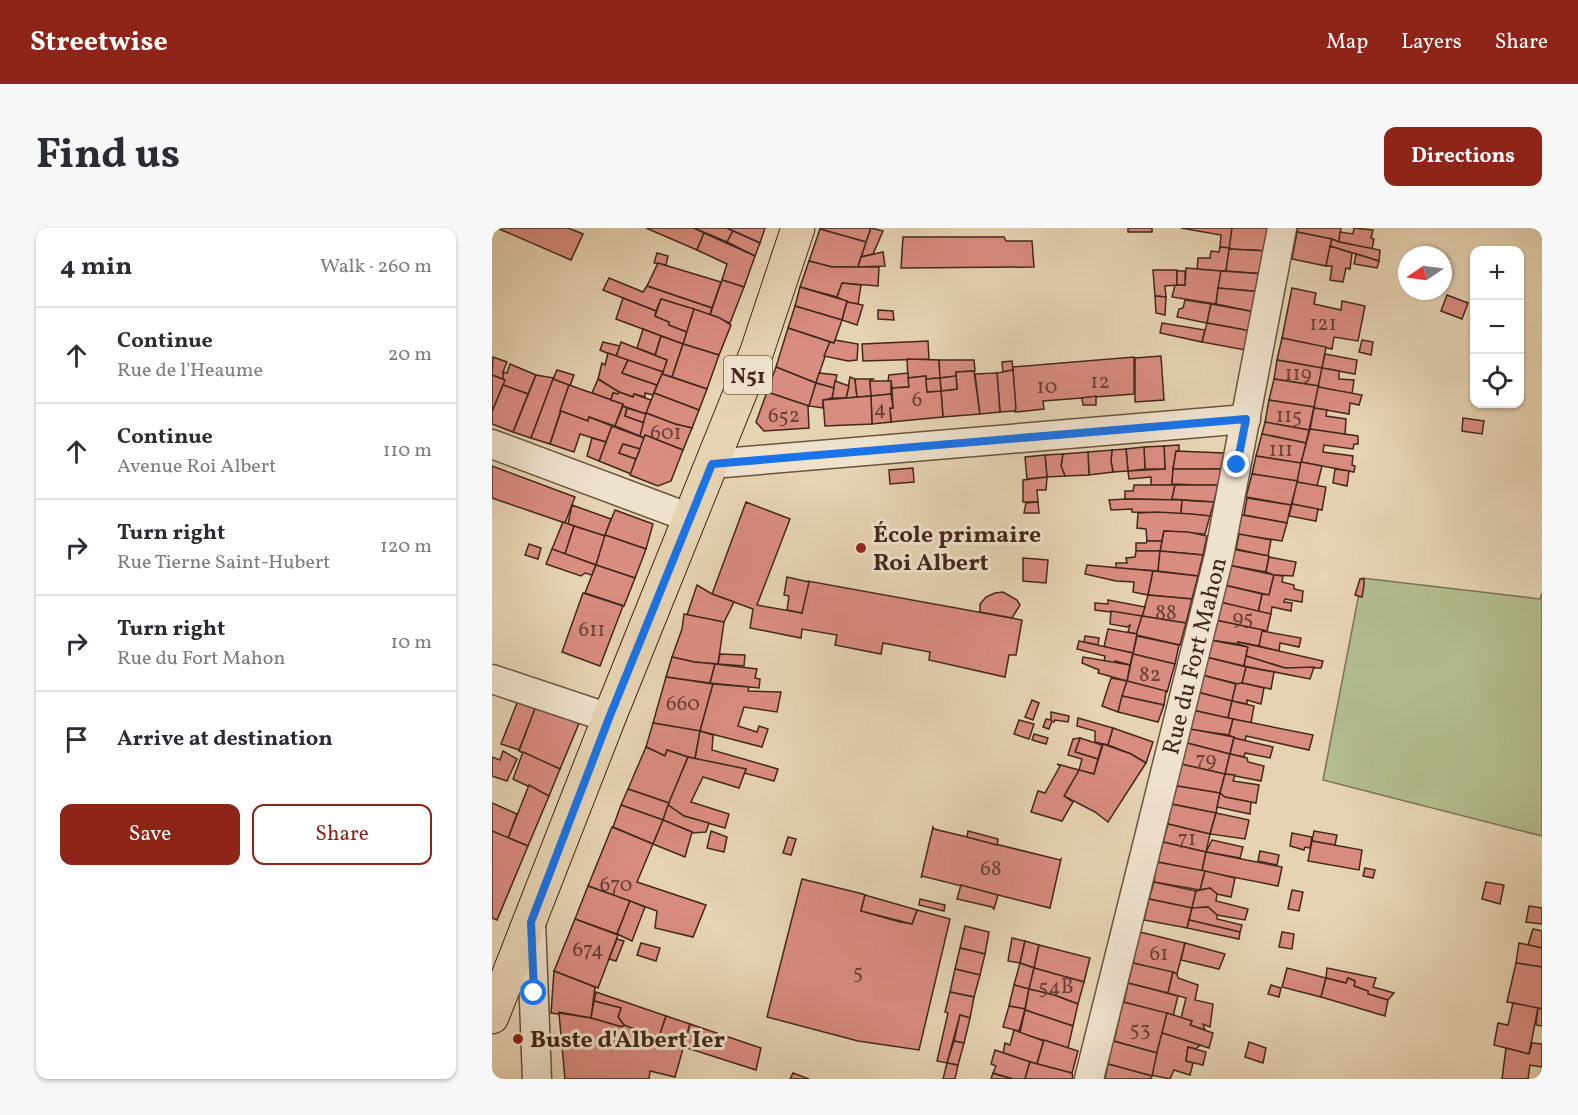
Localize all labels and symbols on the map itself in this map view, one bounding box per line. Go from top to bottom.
north arrow [1398,246,1452,300]
house number: 121 [1309,310,1337,339]
road number: N51 [724,356,772,394]
house number: 119 [1284,360,1312,389]
house number: 12 [1090,368,1110,397]
house number: 10 [1037,373,1057,402]
house number: 6 [912,386,922,415]
house number: 4 [874,395,886,424]
house number: 652 [768,402,800,431]
house number: 115 [1276,402,1302,431]
house number: 601 [650,419,682,448]
house number: 111 [1269,436,1293,465]
route end [1223,451,1249,477]
place label: École primaire Roi Albert [873,519,1041,581]
marker: École primaire Roi Albert [854,541,868,555]
street label: Rue du Fort Mahon [1155,554,1237,759]
house number: 88 [1155,599,1177,628]
house number: 95 [1233,604,1253,633]
house number: 611 [579,616,605,645]
house number: 82 [1139,661,1161,690]
house number: 660 [666,690,700,719]
house number: 79 [1196,746,1217,775]
house number: 71 [1178,825,1196,854]
house number: 68 [980,855,1002,884]
house number: 670 [600,871,632,900]
house number: 674 [572,936,604,965]
house number: 61 [1150,940,1168,969]
house number: 5 [853,958,863,987]
house number: 54B [1038,973,1074,1002]
route start [520,979,546,1005]
house number: 53 [1130,1015,1150,1044]
place label: Buste d'Albert Ier [530,1024,725,1058]
marker: Buste d'Albert Ier [511,1032,525,1046]

